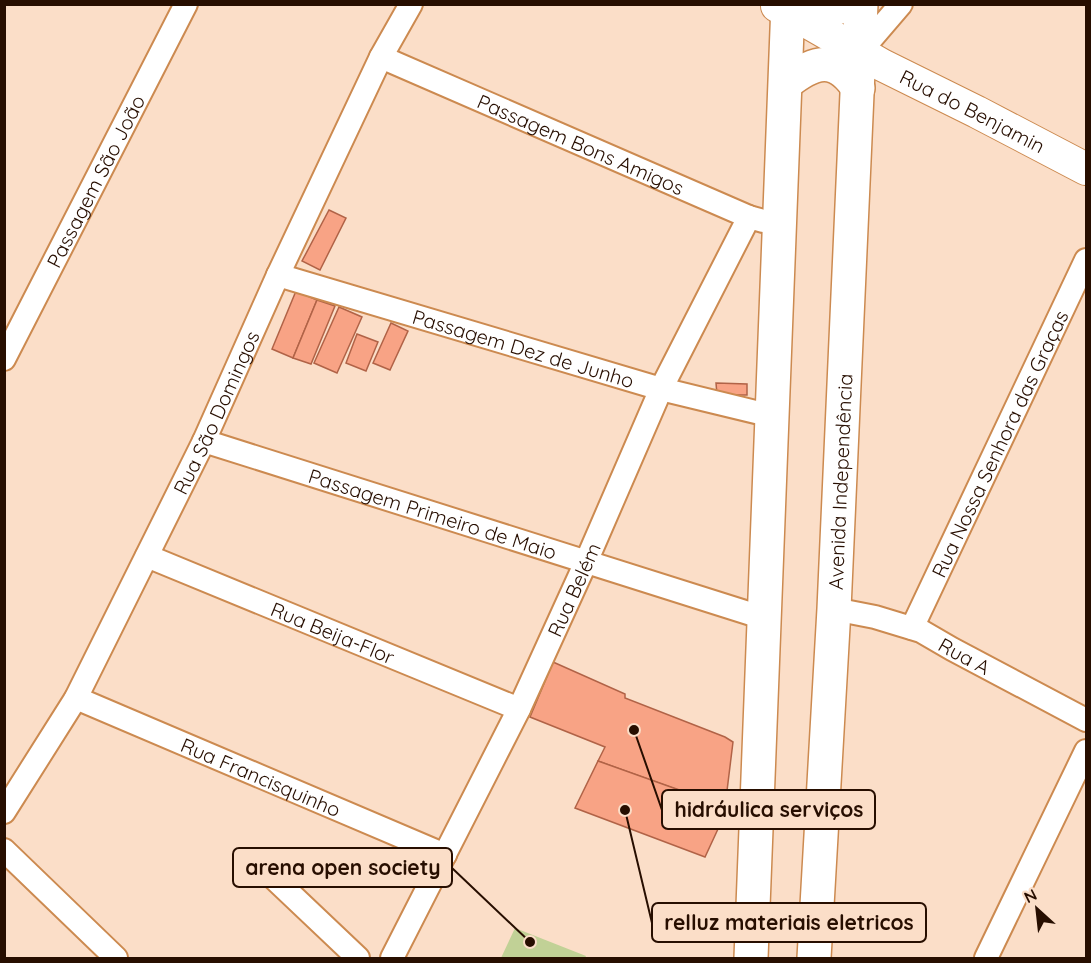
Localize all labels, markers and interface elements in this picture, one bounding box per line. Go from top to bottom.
street label: Rua do Benjamin [896,63,1049,158]
street label: Passagem Bons Amigos [474,88,688,200]
street label: Passagem São João [41,90,150,272]
street label: Passagem Dez de Junho [410,303,637,393]
street label: Rua Nossa Senhora das Graças [925,306,1073,581]
street label: Rua São Domingos [167,327,264,498]
street label: Avenida Independência [822,373,857,590]
street label: Passagem Primeiro de Maio [306,462,560,564]
street label: Rua Belém [541,539,605,640]
street label: Rua Beija-Flor [267,596,399,669]
street label: Rua A [934,632,995,680]
street label: Rua Francisquinho [177,732,345,822]
callout: hidráulica serviços [662,790,875,829]
text: hidráulica serviços [675,796,863,822]
callout: arena open society [233,848,452,887]
text: arena open society [245,854,441,880]
north arrow [1007,879,1067,939]
text: N [1020,884,1040,907]
callout: relluz materiais eletricos [652,903,926,942]
text: relluz materiais eletricos [664,909,914,935]

